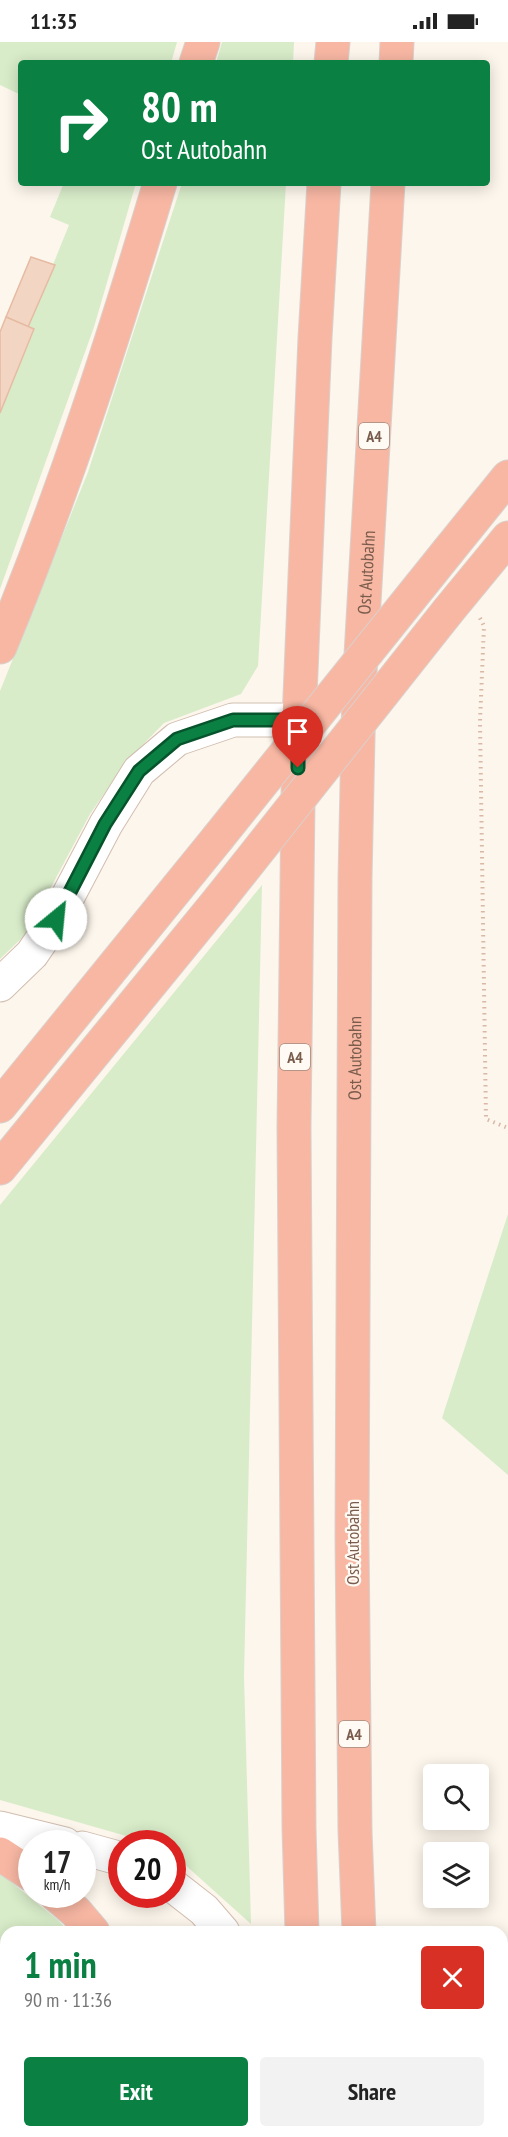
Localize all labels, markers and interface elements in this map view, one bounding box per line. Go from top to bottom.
text: 11:35 [30,7,78,35]
text: 80 m [141,79,218,134]
icon: right [42,84,120,162]
text: Ost Autobahn [141,132,267,166]
road number: A4 [359,423,389,449]
street label: Ost Autobahn [352,530,380,615]
pin [272,706,323,768]
icon: arrive [281,715,314,748]
position arrow [24,887,88,951]
street label: Ost Autobahn [342,1016,366,1100]
road number: A4 [280,1044,310,1070]
street label: Ost Autobahn [341,1501,364,1585]
road number: A4 [339,1721,369,1747]
map controls [423,1764,489,1908]
button: search [423,1764,489,1830]
speed limit sign: 20 [108,1830,186,1908]
text: 17 [43,1842,71,1881]
button: layers [423,1842,489,1908]
text: km/h [44,1875,70,1894]
text: 1 min [24,1941,97,1988]
button: close [421,1946,484,2009]
text: 90 m · 11:36 [24,1987,112,2013]
button: Exit [24,2057,248,2126]
button: Share [260,2057,484,2126]

